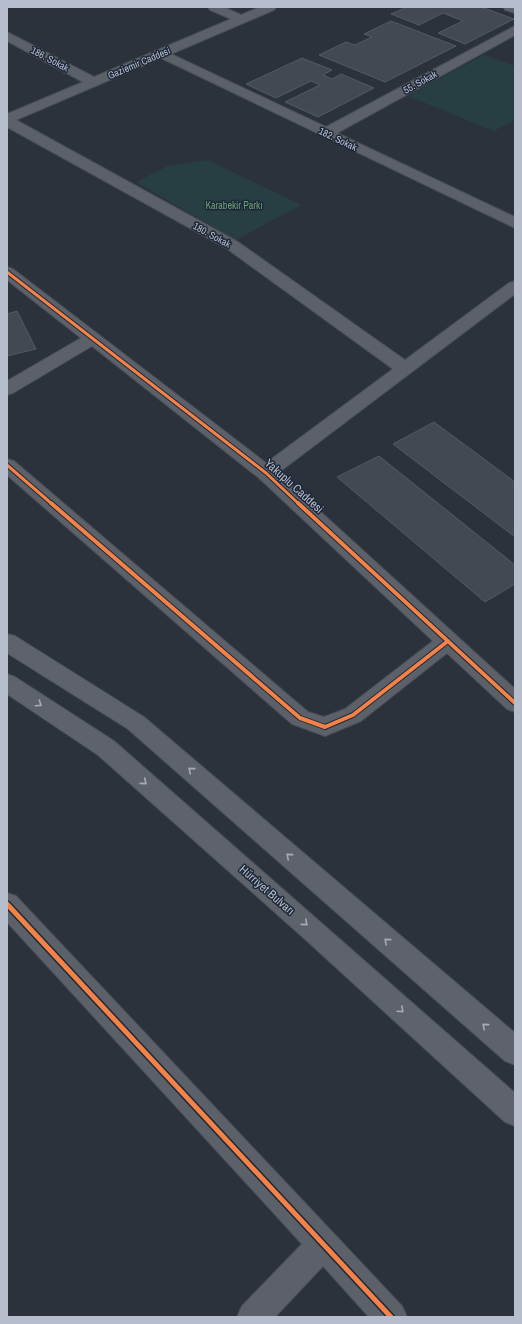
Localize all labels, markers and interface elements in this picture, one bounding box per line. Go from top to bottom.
street label: 186. Sokak [29,44,72,75]
street label: Gaziemir Caddesi [106,44,172,82]
street label: 55. Sokak [401,67,440,97]
street label: 182. Sokak [317,124,360,154]
park label: Karabekir Parkı [206,199,262,212]
street label: 180. Sokak [191,219,234,251]
street label: Yakuplu Caddesi [261,455,327,517]
one-way arrow [35,699,42,706]
one-way arrow [188,768,195,775]
one-way arrow [139,777,146,784]
one-way arrow [286,853,294,860]
street label: Hürriyet Bulvarı [236,862,298,918]
one-way arrow [300,918,307,925]
one-way arrow [384,938,392,945]
one-way arrow [396,1005,404,1012]
one-way arrow [483,1023,490,1030]

